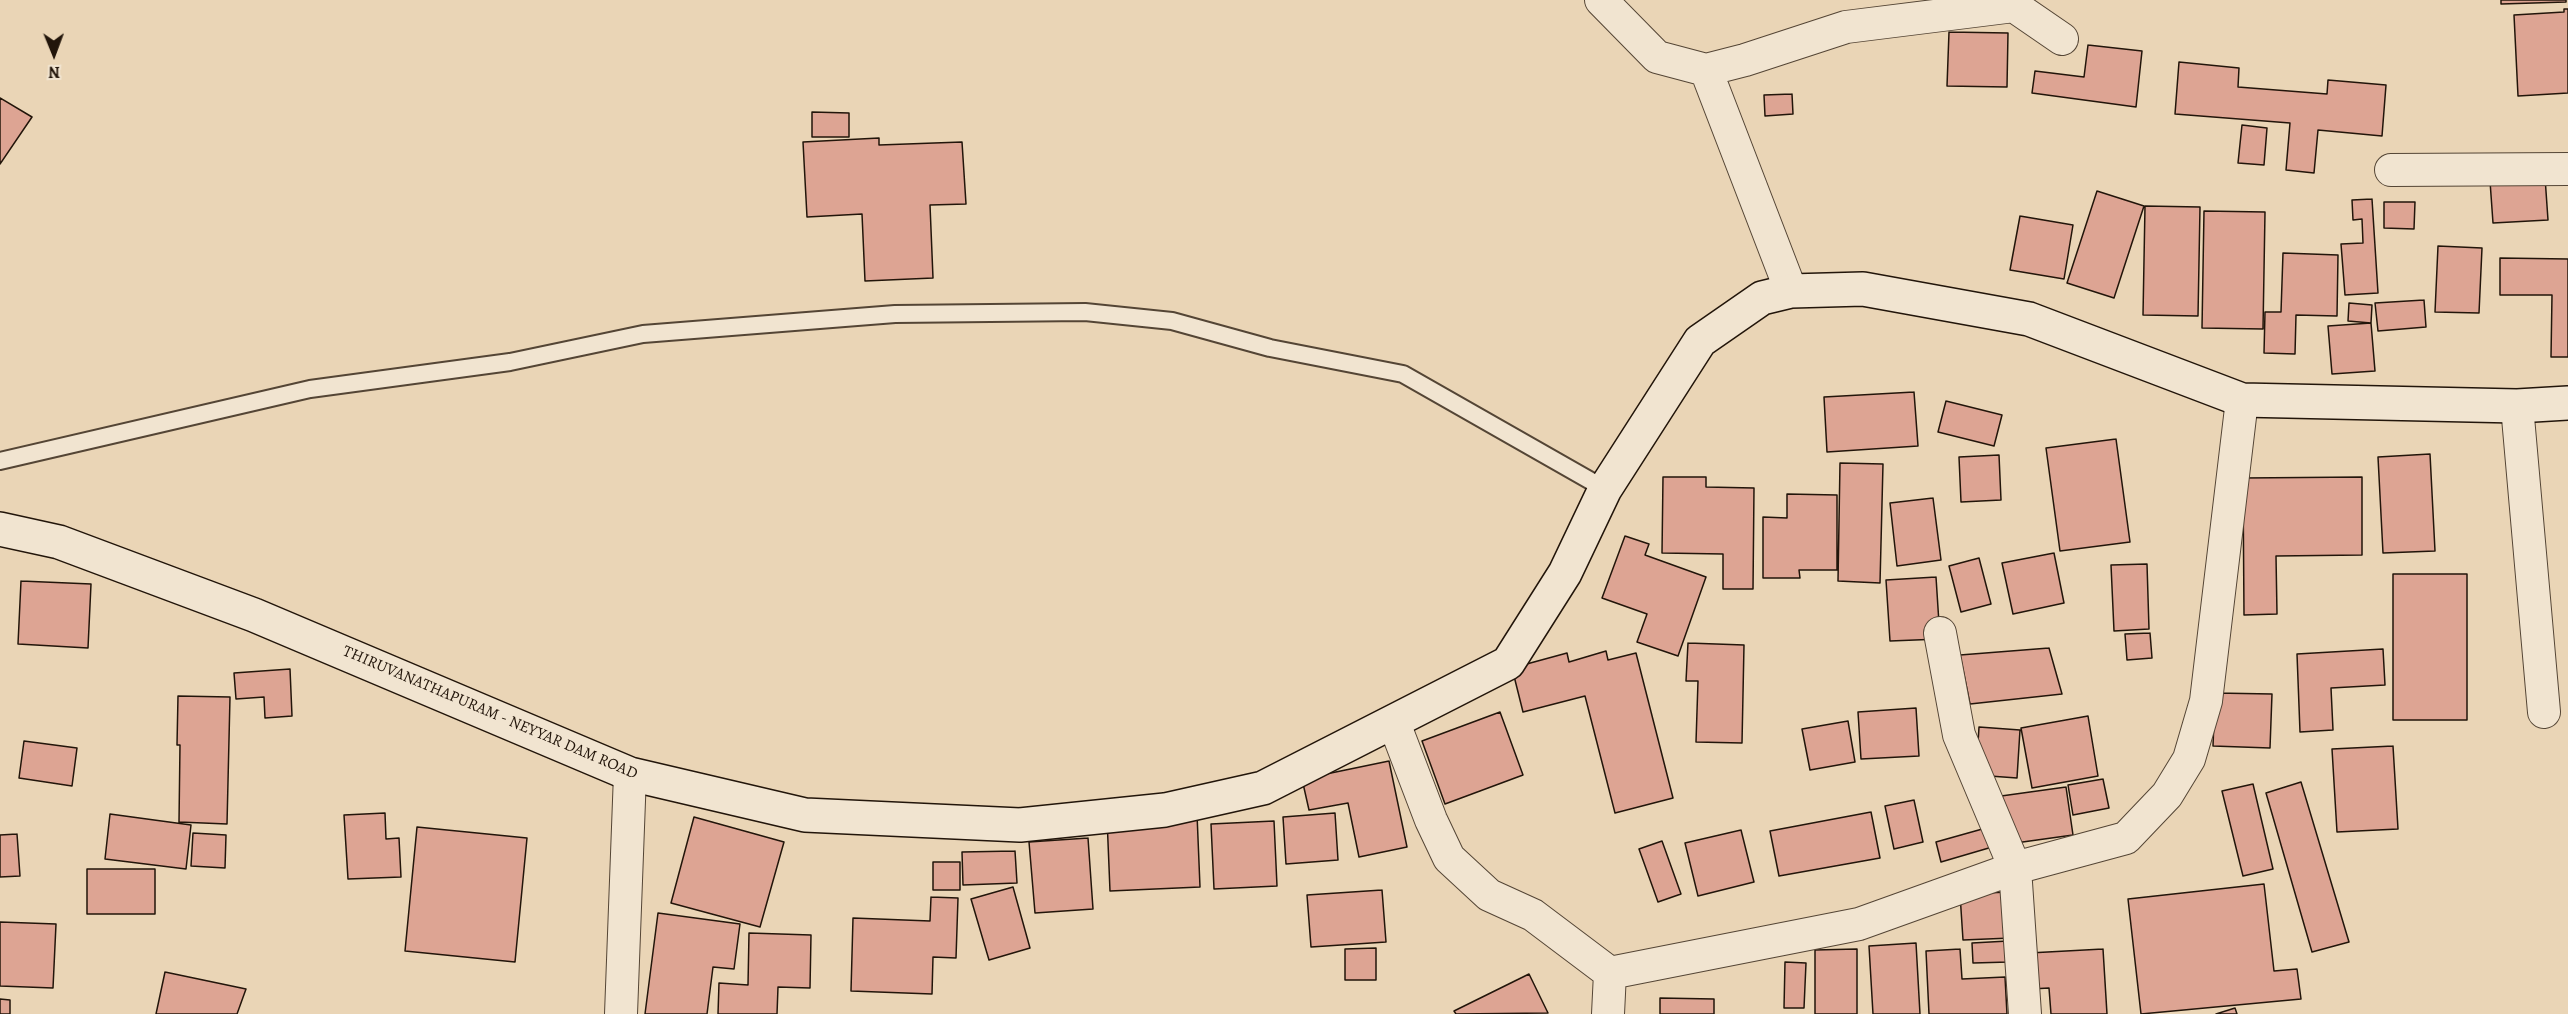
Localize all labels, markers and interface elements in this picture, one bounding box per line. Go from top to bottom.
north arrow [24,24,84,84]
text: N [48,61,60,83]
street label: THIRUVANATHAPURAM - NEYYAR DAM ROAD [340,642,640,784]

